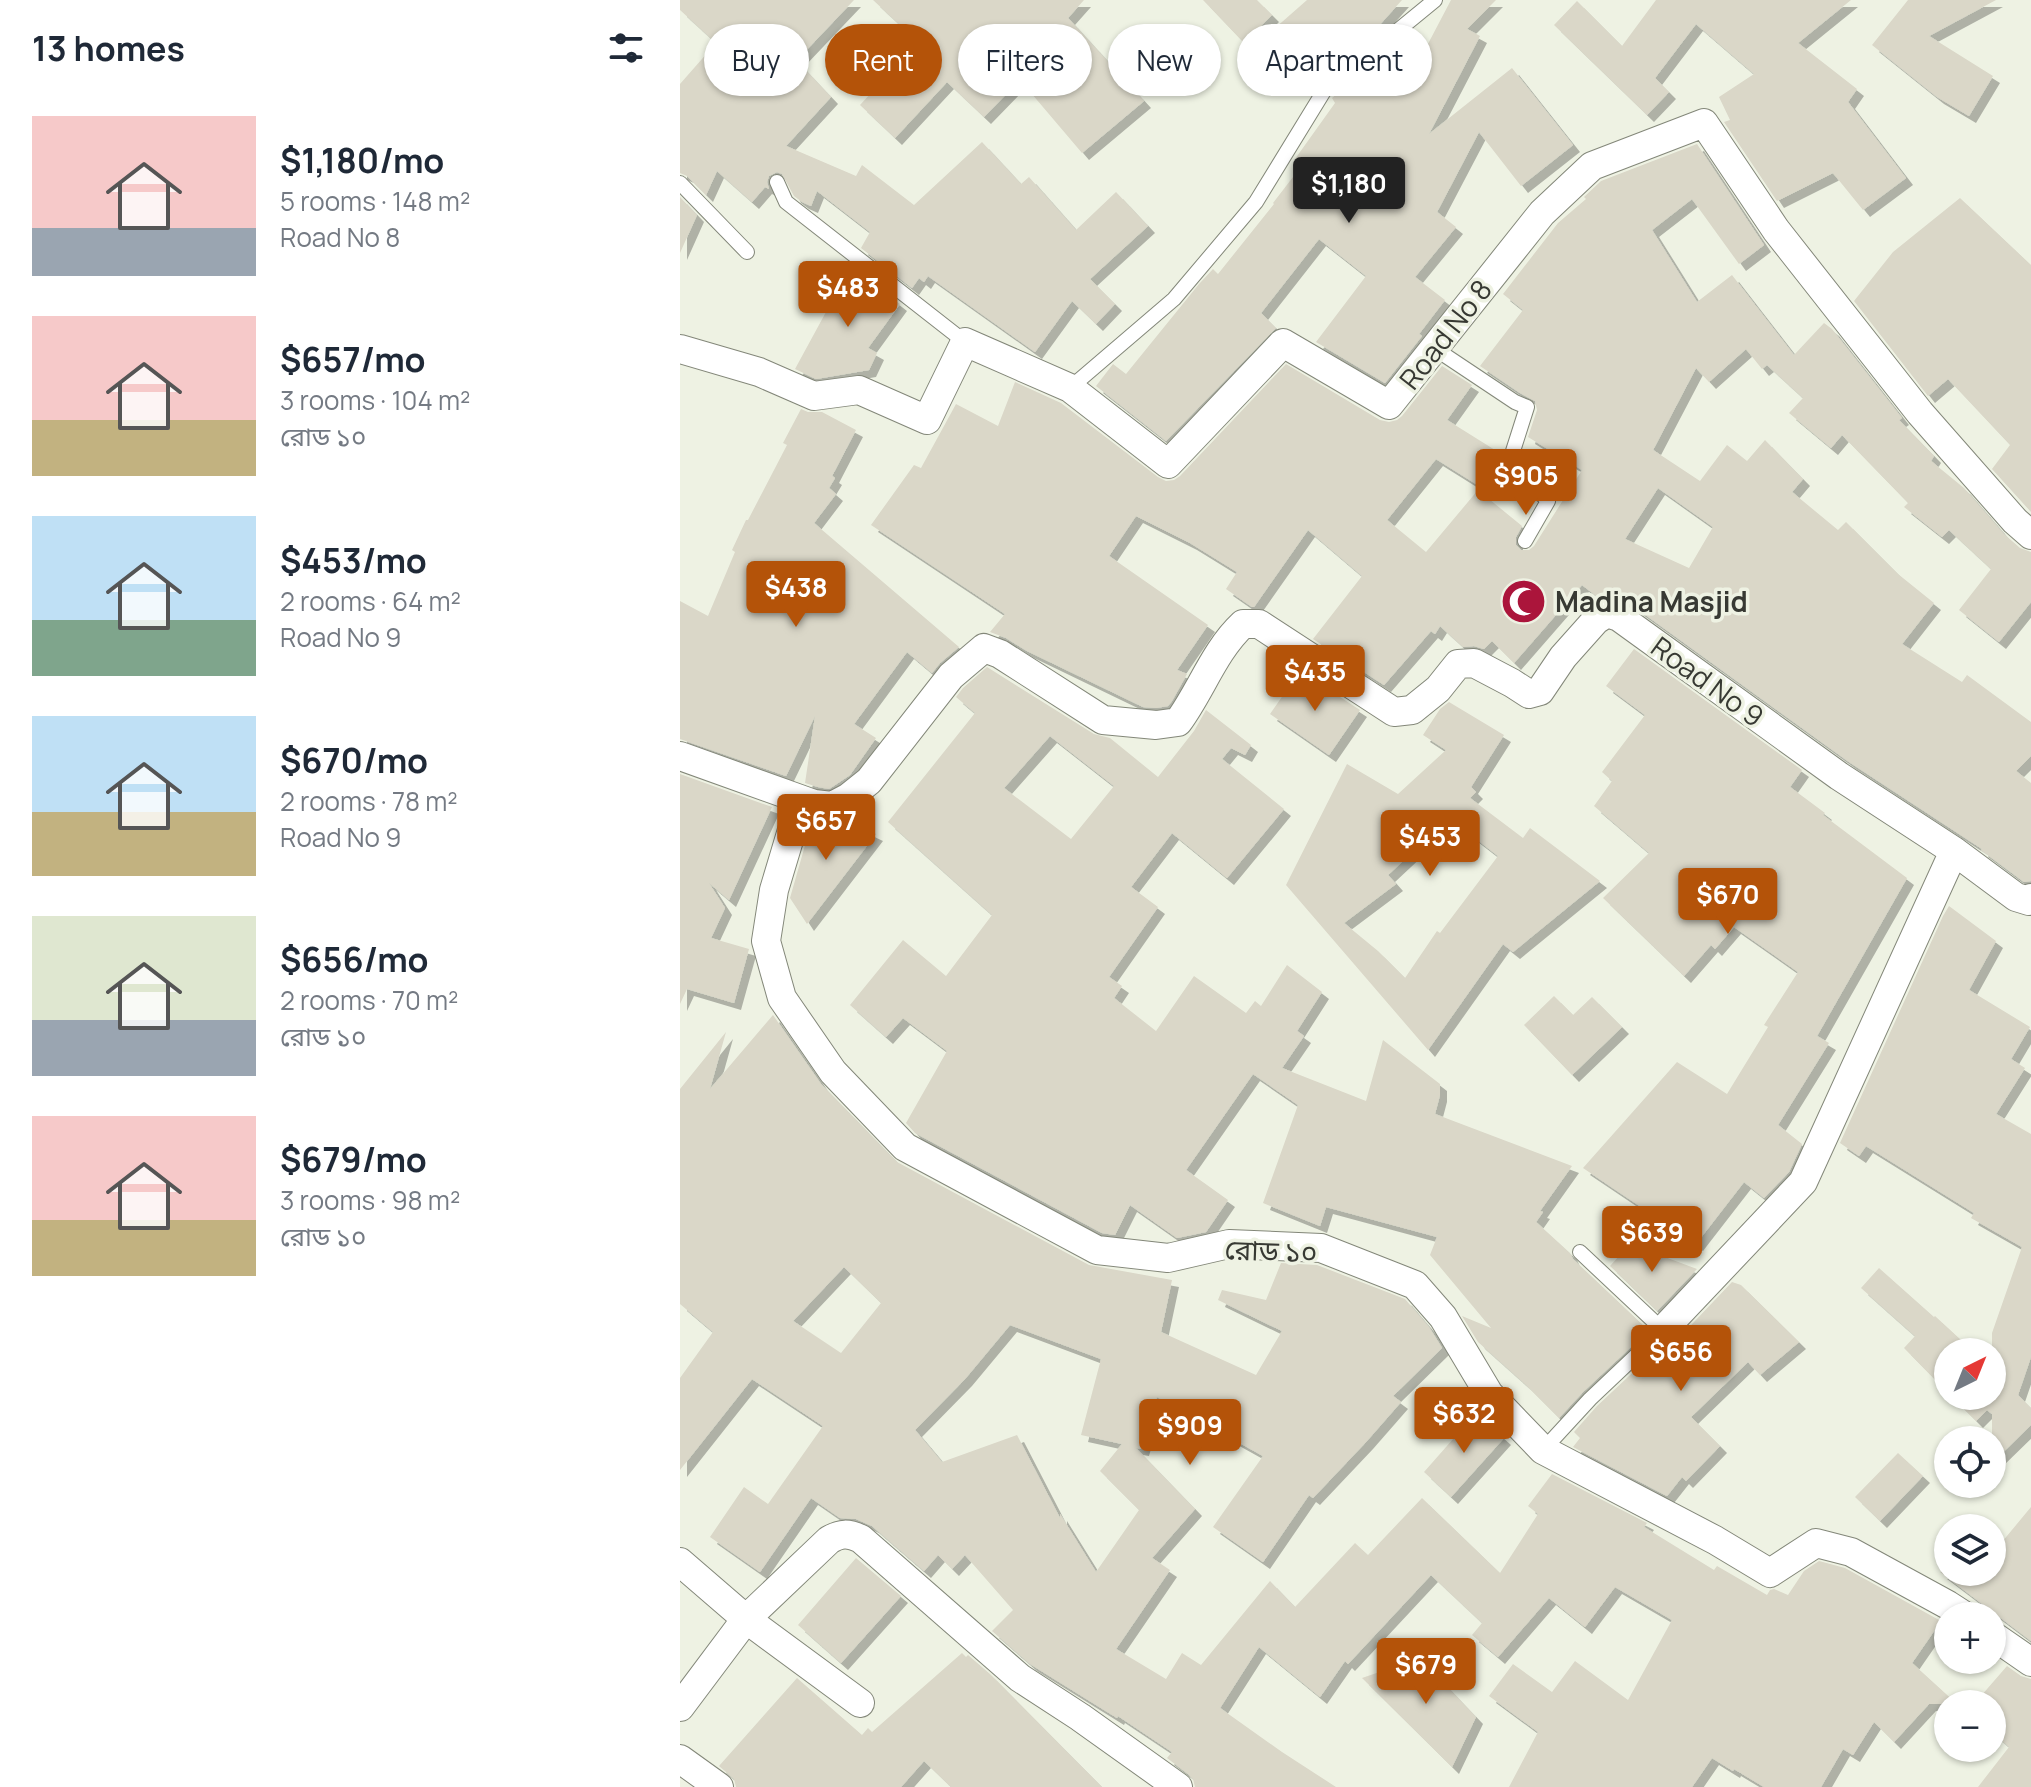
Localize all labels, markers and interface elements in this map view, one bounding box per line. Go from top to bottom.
chip: Buy [704,24,809,96]
chip: Rent [825,24,942,96]
chip: Filters [958,24,1092,96]
chip: New [1108,24,1221,96]
chip: Apartment [1237,24,1432,96]
text: 13 homes [32,25,185,71]
icon: filters [604,26,648,70]
text: $1,180/mo [280,137,444,183]
icon: home [96,148,192,244]
pin: $1,180 [1284,157,1414,225]
text: $1,180 [1311,165,1387,201]
text: 5 rooms · 148 m² [280,183,470,219]
text: Road No 8 [280,219,400,255]
pin: $483 [801,261,895,329]
text: $483 [816,269,880,305]
street label: Road No 8 [1390,271,1500,397]
text: $657/mo [280,336,426,382]
icon: home [96,348,192,444]
text: 3 rooms · 104 m² [280,382,470,418]
text: রোড ১০ [280,418,366,454]
pin: $905 [1479,449,1573,517]
text: $905 [1494,457,1558,493]
text: $453/mo [280,537,427,583]
icon: home [96,548,192,644]
pin: $438 [749,561,843,629]
text: $438 [764,569,828,605]
mosque icon: Madina Masjid [1500,577,1548,625]
place label: Madina Masjid [1555,582,1748,620]
text: 2 rooms · 64 m² [280,583,461,619]
text: Road No 9 [280,619,401,655]
street label: Road No 9 [1644,627,1772,735]
pin: $435 [1268,645,1362,713]
text: $435 [1284,653,1346,689]
text: $670/mo [280,737,428,783]
icon: home [96,748,192,844]
text: 2 rooms · 78 m² [280,783,458,819]
pin: $657 [779,794,873,862]
text: $657 [795,802,857,838]
pin: $453 [1383,810,1477,878]
text: $453 [1399,818,1461,854]
text: Road No 9 [280,819,401,855]
pin: $670 [1681,868,1775,936]
text: $670 [1696,876,1760,912]
text: $656/mo [280,936,429,982]
icon: home [96,948,192,1044]
text: 2 rooms · 70 m² [280,982,458,1018]
text: রোড ১০ [280,1018,366,1054]
text: $679/mo [280,1136,427,1182]
icon: home [96,1148,192,1244]
text: 3 rooms · 98 m² [280,1182,460,1218]
pin: $639 [1605,1206,1699,1274]
text: $639 [1620,1214,1684,1250]
text: রোড ১০ [280,1218,366,1254]
street label: রোড ১০ [1224,1229,1318,1271]
pin: $656 [1634,1325,1728,1393]
text: $656 [1649,1333,1713,1369]
north arrow [1934,1338,2006,1410]
map controls [1934,1338,2006,1762]
pin: $632 [1417,1387,1511,1455]
text: $632 [1432,1395,1496,1431]
pin: $909 [1143,1399,1237,1467]
text: $909 [1157,1407,1223,1443]
button: locate [1934,1426,2006,1498]
button: layers [1934,1514,2006,1586]
button: + [1934,1602,2006,1674]
pin: $679 [1379,1638,1473,1706]
text: $679 [1395,1646,1457,1682]
button: − [1934,1690,2006,1762]

